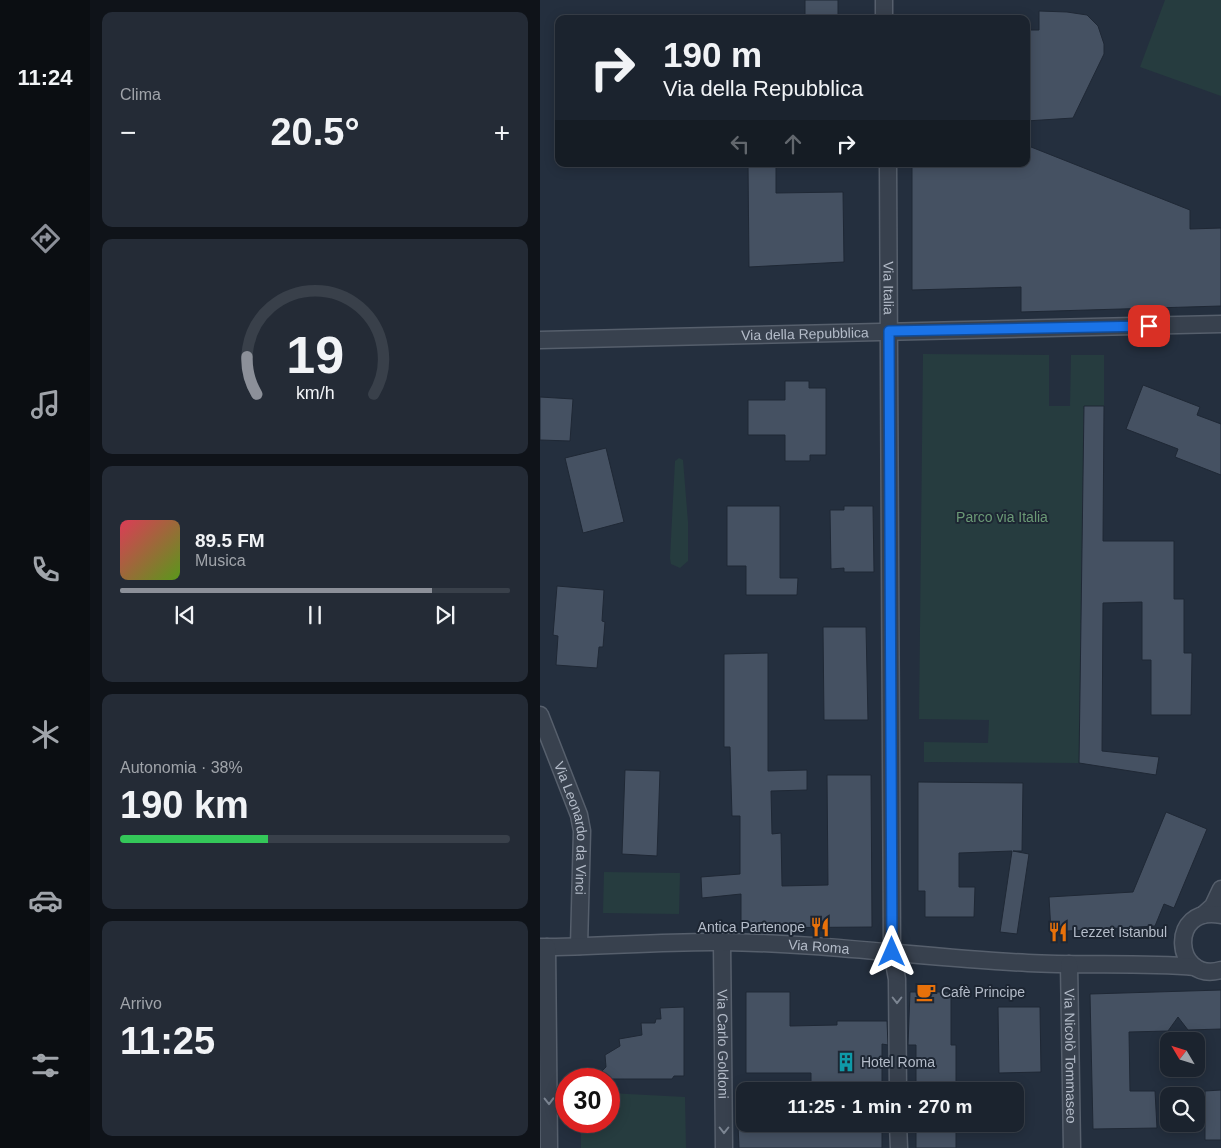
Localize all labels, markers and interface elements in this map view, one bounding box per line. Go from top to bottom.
icon: right [580,35,645,100]
text: 190 m [663,35,762,74]
text: 11:24 [17,65,73,90]
text: Via della Repubblica [663,76,863,101]
text: Clima [120,86,161,103]
text: 20.5° [270,111,360,153]
text: − [120,117,136,148]
text: + [494,117,510,148]
icon: left [726,130,754,158]
icon: ahead [779,130,807,158]
icon: right [832,130,860,158]
icon: directions [28,221,63,256]
street label: Via Italia [880,261,897,315]
pin [1128,305,1170,347]
icon: arrive [1135,312,1163,340]
street label: Via della Repubblica [741,324,869,343]
text: 19 [286,326,344,384]
text: km/h [296,383,334,403]
icon: music [28,387,63,422]
park label: Parco via Italia [956,509,1048,525]
text: 89.5 FM [195,530,265,551]
icon: phone [28,552,63,587]
text: Musica [195,552,246,569]
icon: previous [171,601,199,629]
icon: pause [301,601,329,629]
icon: next [431,601,459,629]
icon: climate [28,717,63,752]
text: Autonomia · 38% [120,759,243,776]
street label: Via Leonardo da Vinci [551,759,590,895]
text: 190 km [120,784,249,826]
icon: car [28,883,63,918]
restaurant icon: Antica Partenope [809,916,831,938]
place label: Antica Partenope [698,919,805,935]
restaurant icon: Lezzet Istanbul [1047,921,1069,943]
place label: Lezzet Istanbul [1073,924,1167,940]
position arrow [865,925,917,977]
street label: Via Roma [788,936,850,957]
cafe icon: Cafè Principe [915,981,937,1003]
place label: Cafè Principe [941,984,1025,1000]
street label: Via Nicolò Tommaseo [1061,988,1080,1124]
street label: Via Carlo Goldoni [714,989,732,1099]
text: Arrivo [120,995,162,1012]
one-way arrow [892,996,902,1004]
text: 11:25 [120,1020,215,1062]
north arrow [1160,1032,1205,1078]
map controls [1160,1032,1205,1132]
icon: filters [28,1048,63,1083]
building icon: Hotel Roma [835,1051,857,1073]
place label: Hotel Roma [861,1054,935,1070]
speed limit sign: 30 [555,1068,620,1133]
button: search [1160,1087,1205,1132]
text: 11:25 · 1 min · 270 m [788,1096,972,1117]
one-way arrow [544,1098,554,1105]
one-way arrow [719,1127,730,1135]

